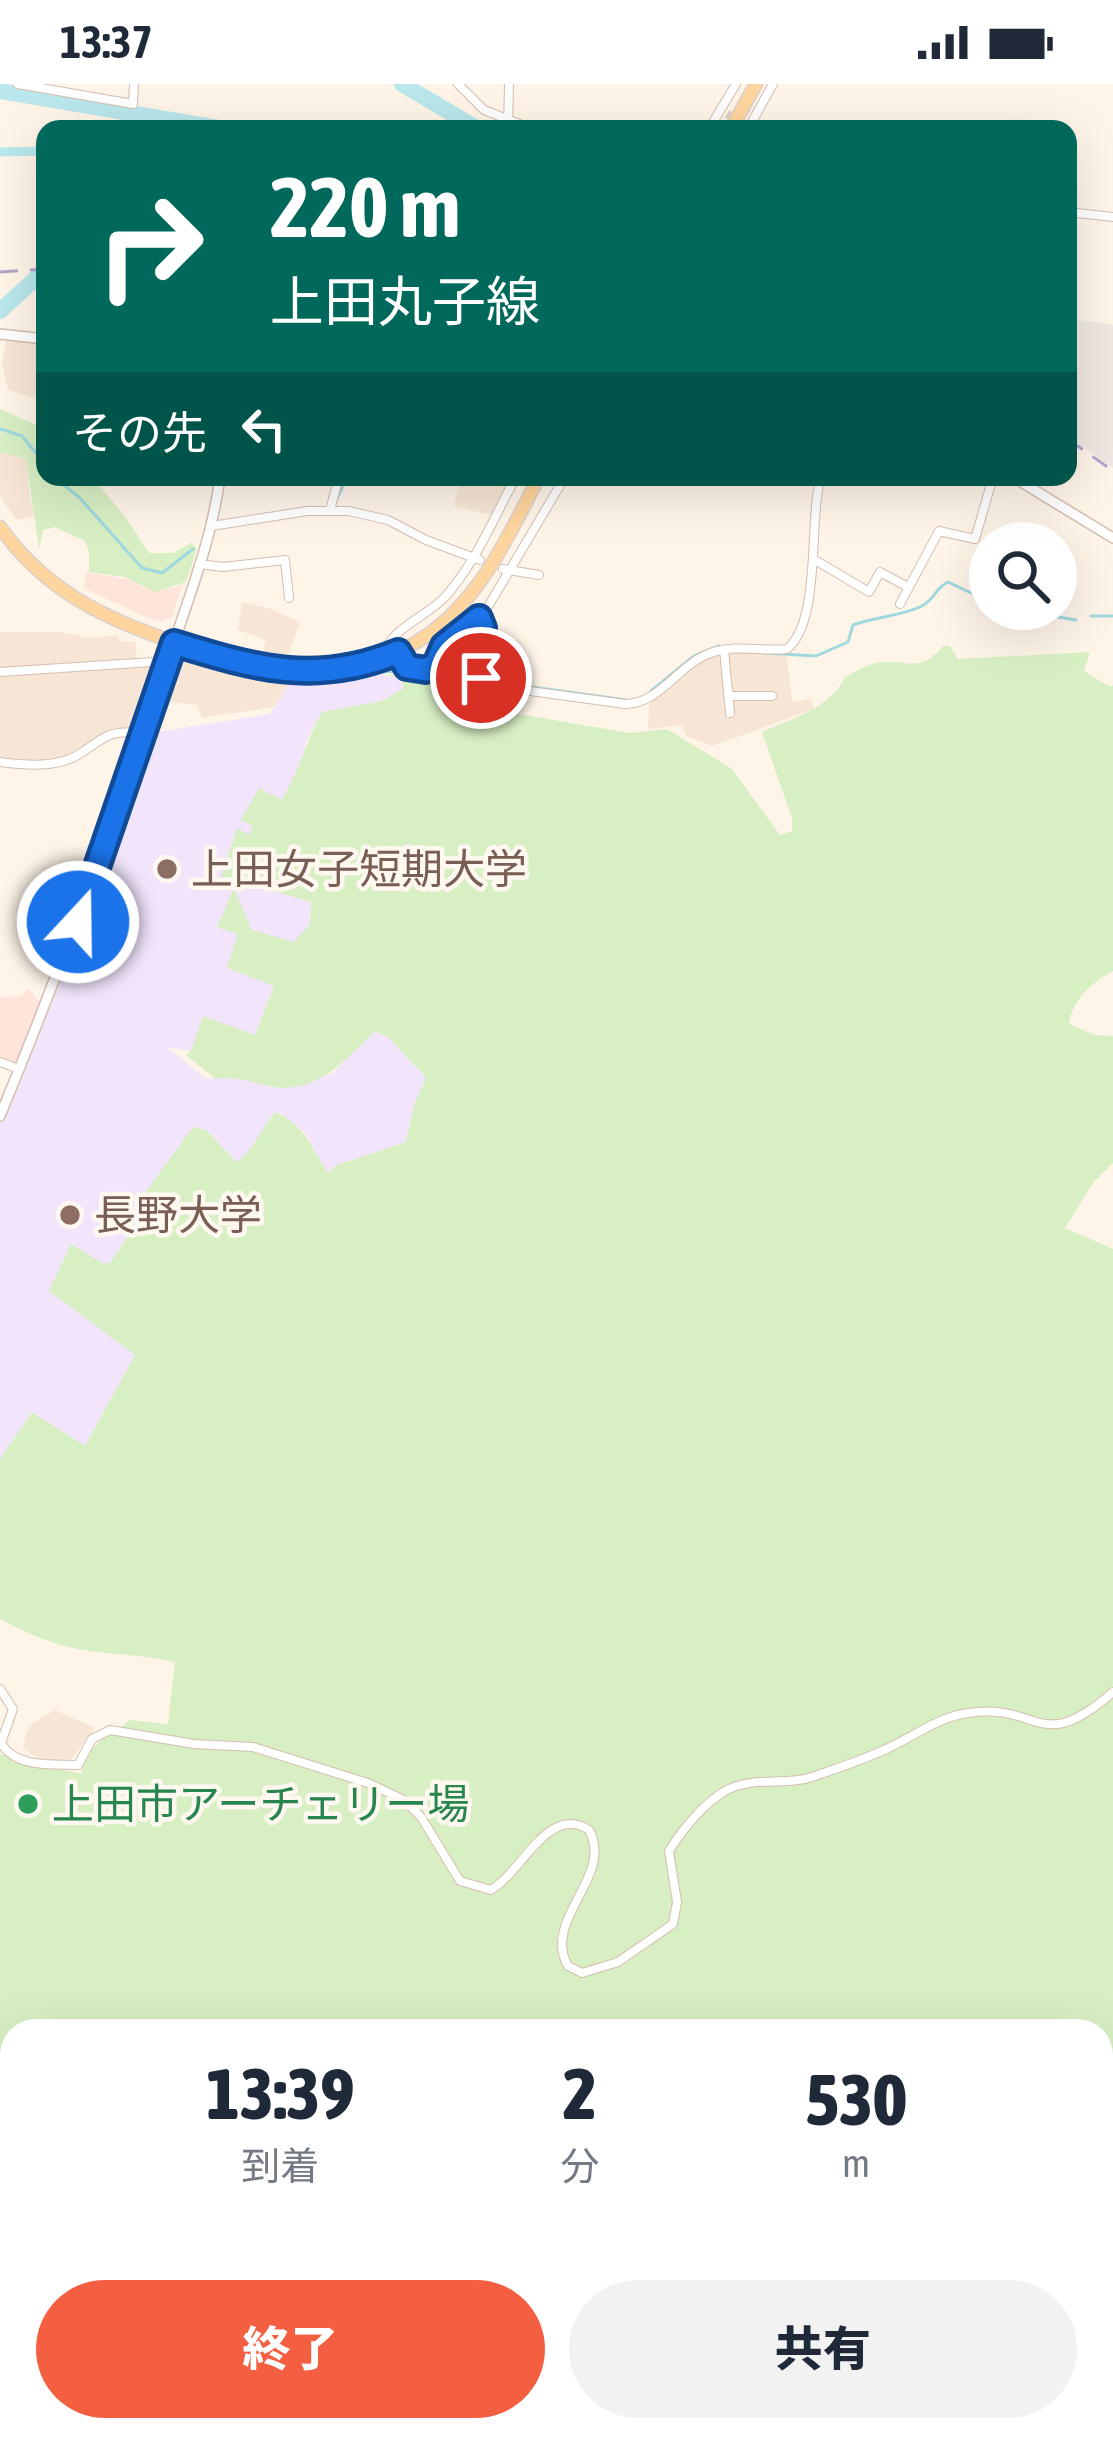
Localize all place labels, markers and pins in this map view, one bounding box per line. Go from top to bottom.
pin [430,627,532,729]
place label: 上田女子短期大学 [191,845,527,893]
marker: 上田女子短期大学 [154,856,180,882]
place label: 長野大学 [94,1191,262,1239]
marker: 長野大学 [57,1202,83,1228]
place label: 上田市アーチェリー場 [52,1780,469,1828]
marker: 上田市アーチェリー場 [15,1791,41,1817]

